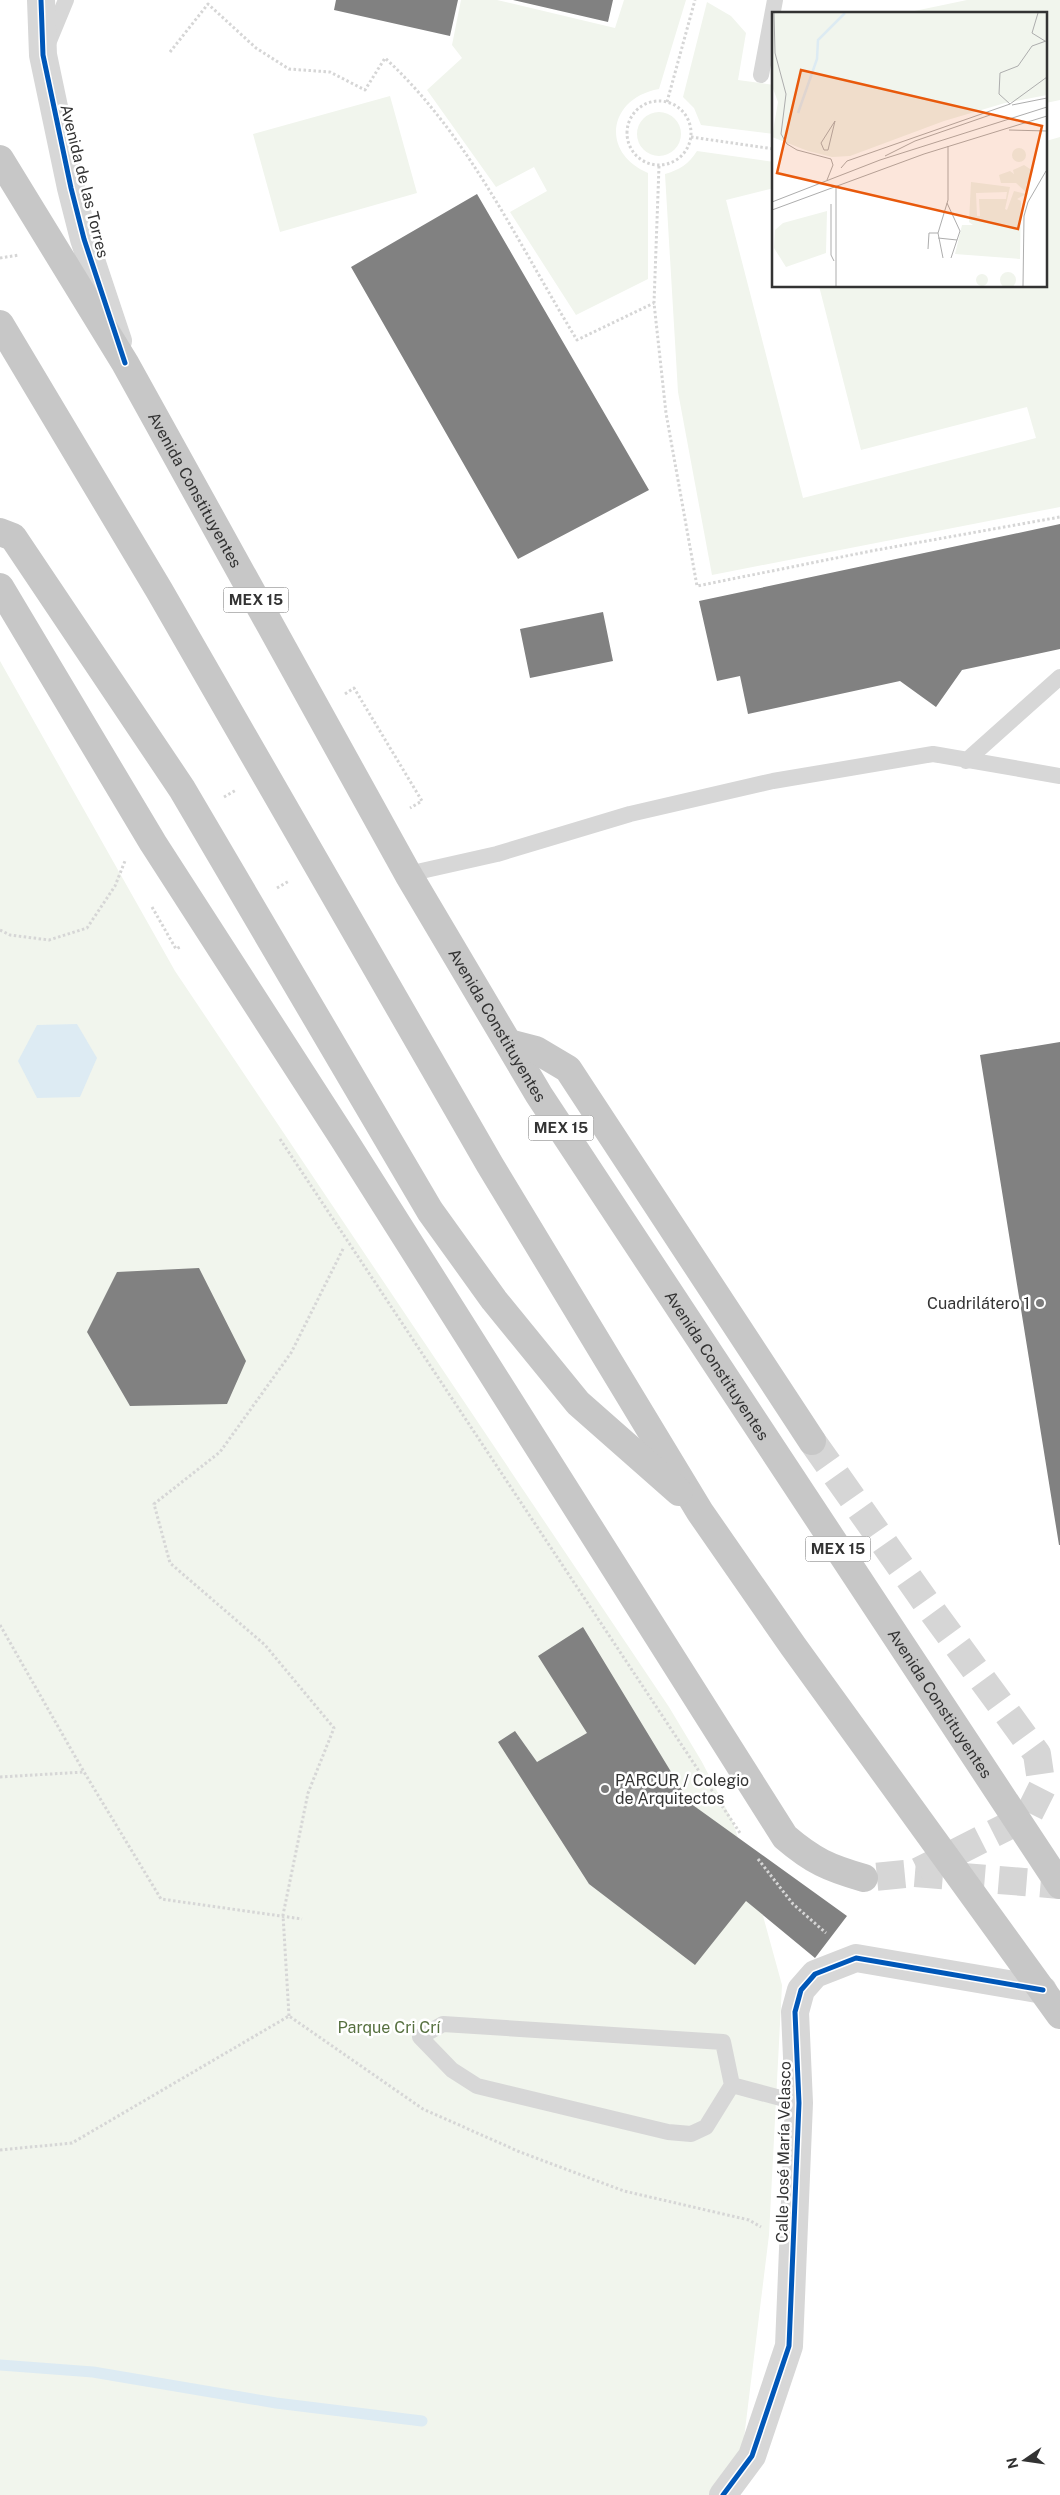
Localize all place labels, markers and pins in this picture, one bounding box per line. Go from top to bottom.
place label: Cuadrilátero 1 [927,1294,1030,1313]
marker: Cuadrilátero 1 [1034,1297,1046,1309]
place label: PARCUR / Colegio de Arquitectos [615,1771,749,1808]
marker: PARCUR / Colegio de Arquitectos [599,1783,611,1795]

